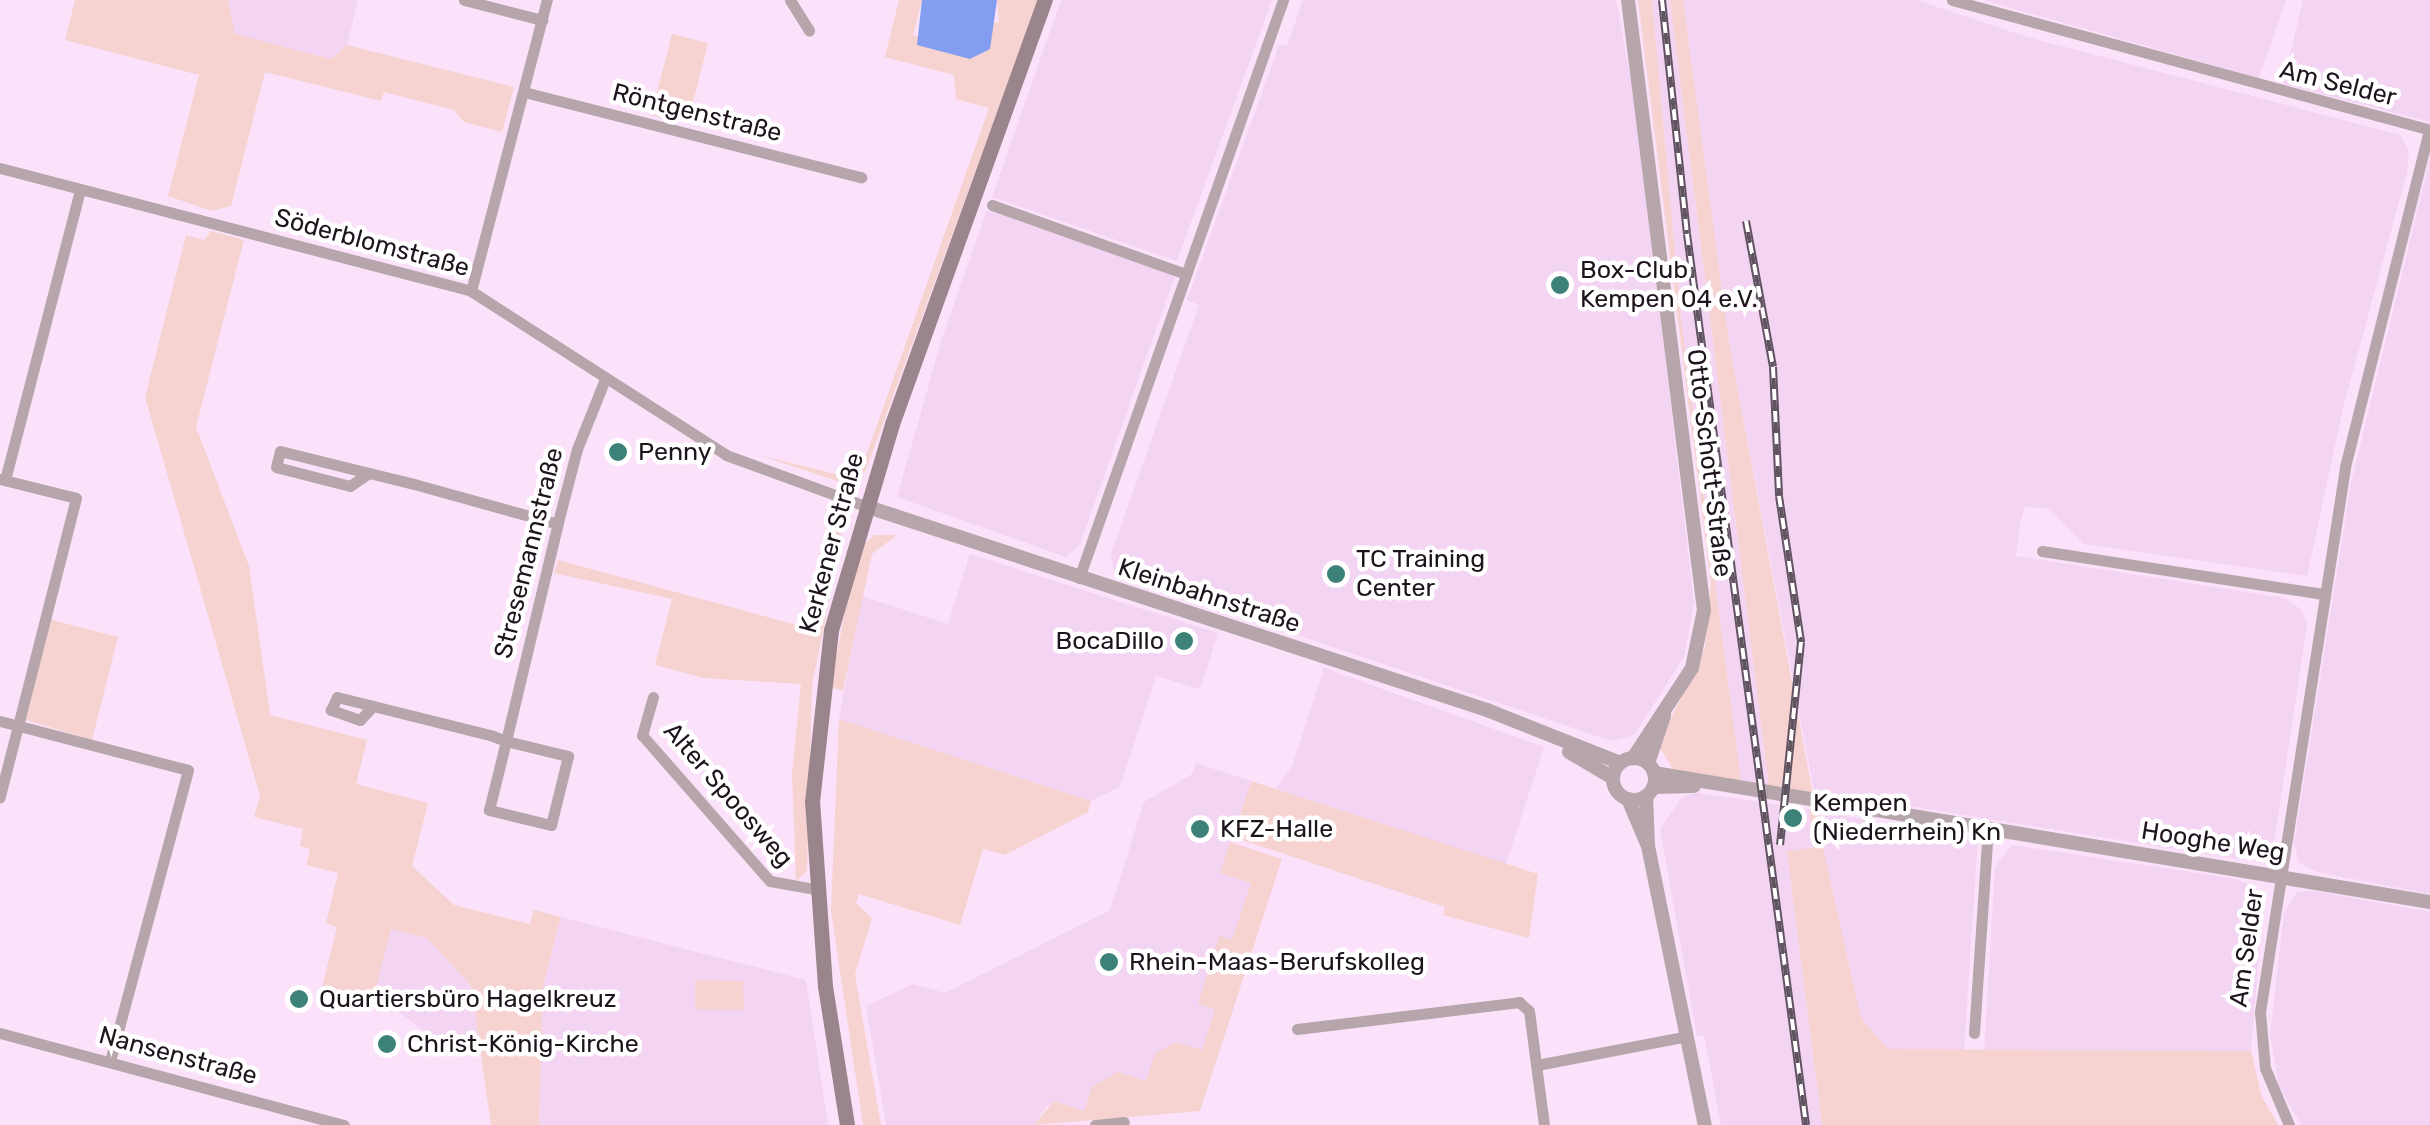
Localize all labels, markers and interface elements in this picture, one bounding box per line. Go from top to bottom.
street label: Am Selder [2277,55,2399,113]
street label: Röntgenstraße [609,77,785,149]
street label: Söderblomstraße [271,203,473,283]
place label: Box-Club Kempen 04 e.V. [1580,256,1758,315]
marker: Box-Club Kempen 04 e.V. [1549,274,1571,296]
street label: Otto-Schott-Straße [1680,347,1738,579]
place label: Penny [638,437,712,467]
marker: Penny [607,441,629,463]
street label: Stresemannstraße [488,445,570,661]
street label: Kerkener Straße [793,449,871,637]
place label: TC Training Center [1356,545,1486,604]
street label: Kleinbahnstraße [1114,552,1304,640]
marker: TC Training Center [1325,563,1347,585]
place label: BocaDillo [1056,626,1164,656]
marker: BocaDillo [1173,630,1195,652]
street label: Alter Spoosweg [657,716,799,874]
place label: Kempen (Niederrhein) Kn [1813,789,2001,848]
marker: Kempen (Niederrhein) Kn [1782,807,1804,829]
place label: KFZ-Halle [1220,814,1333,844]
street label: Hooghe Weg [2139,816,2287,868]
marker: KFZ-Halle [1189,818,1211,840]
street label: Am Selder [2224,887,2270,1009]
place label: Rhein-Maas-Berufskolleg [1129,947,1425,977]
marker: Rhein-Maas-Berufskolleg [1098,951,1120,973]
place label: Quartiersbüro Hagelkreuz [319,984,617,1014]
marker: Quartiersbüro Hagelkreuz [288,988,310,1010]
street label: Nansenstraße [96,1020,260,1092]
place label: Christ-König-Kirche [407,1029,639,1059]
marker: Christ-König-Kirche [376,1033,398,1055]

